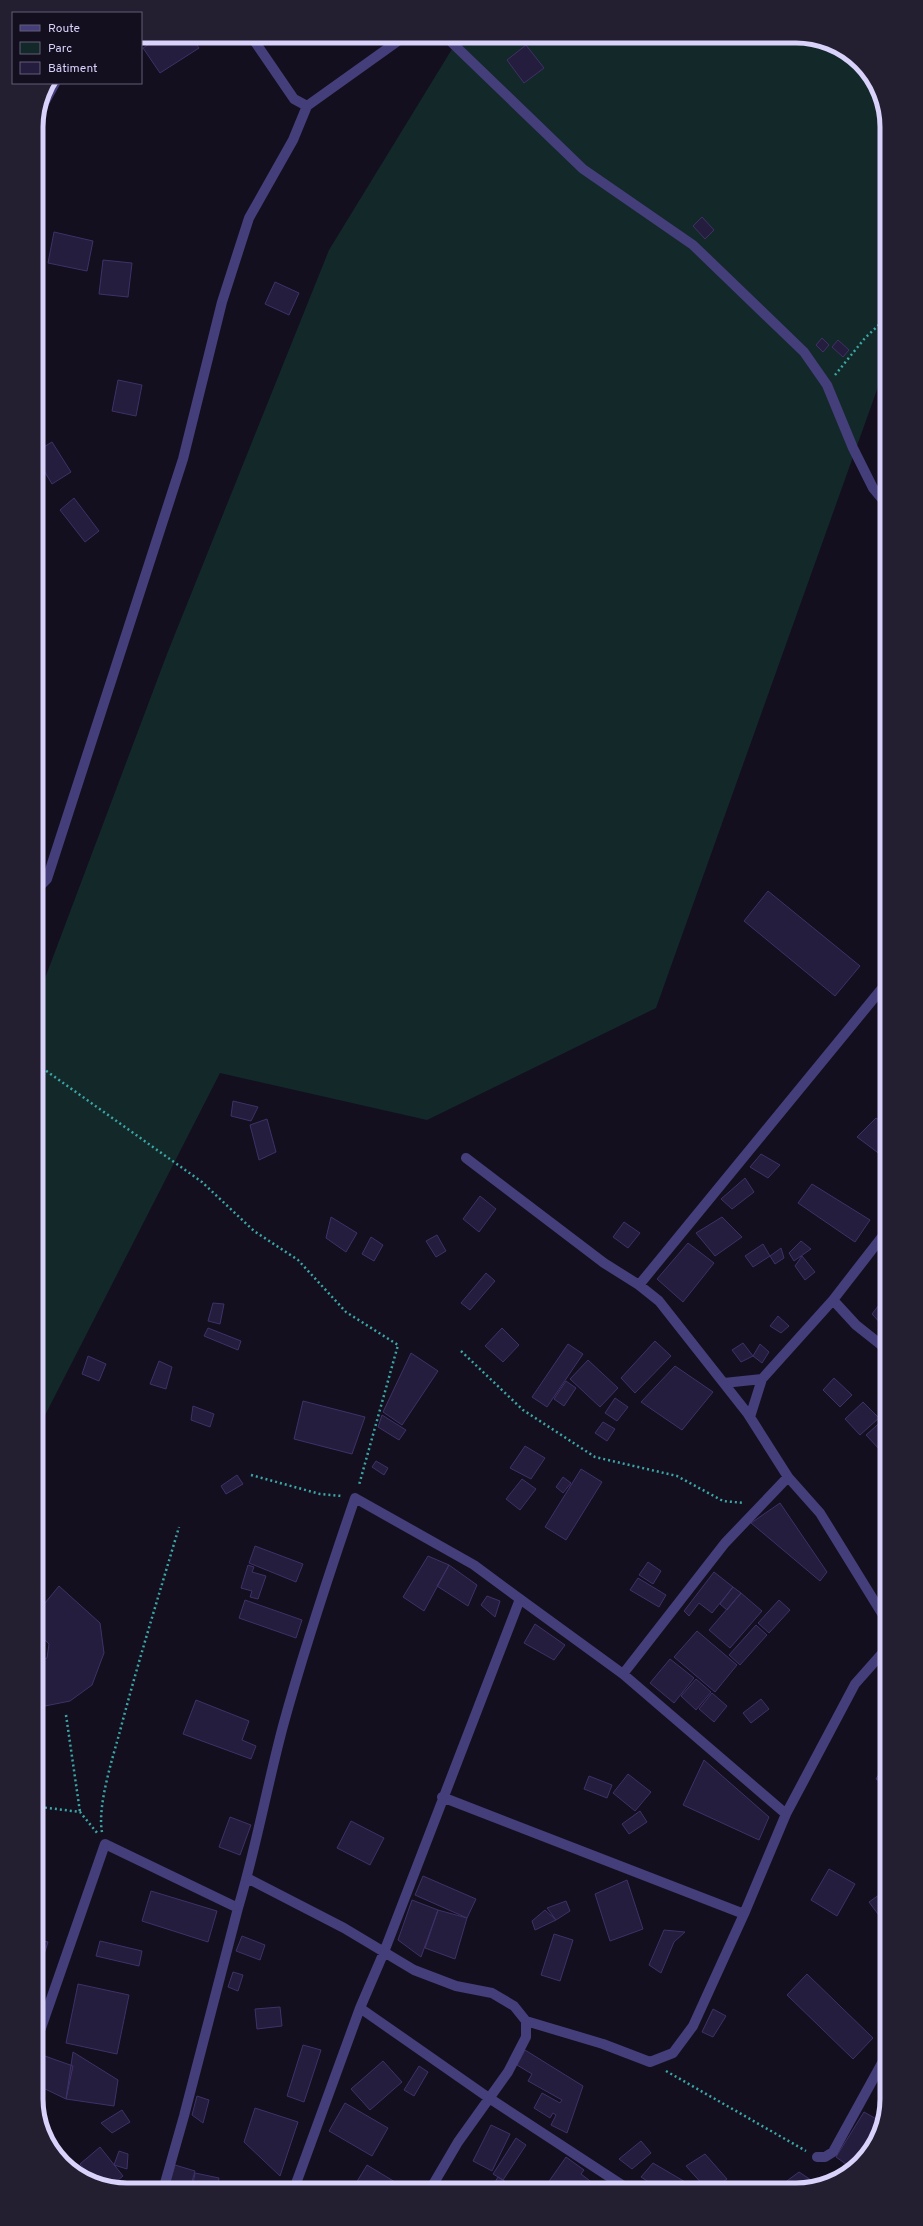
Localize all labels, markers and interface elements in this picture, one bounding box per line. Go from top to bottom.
legend [12,12,142,84]
text: Route [48,21,80,37]
text: Parc [48,41,72,57]
text: Bâtiment [48,61,98,77]

